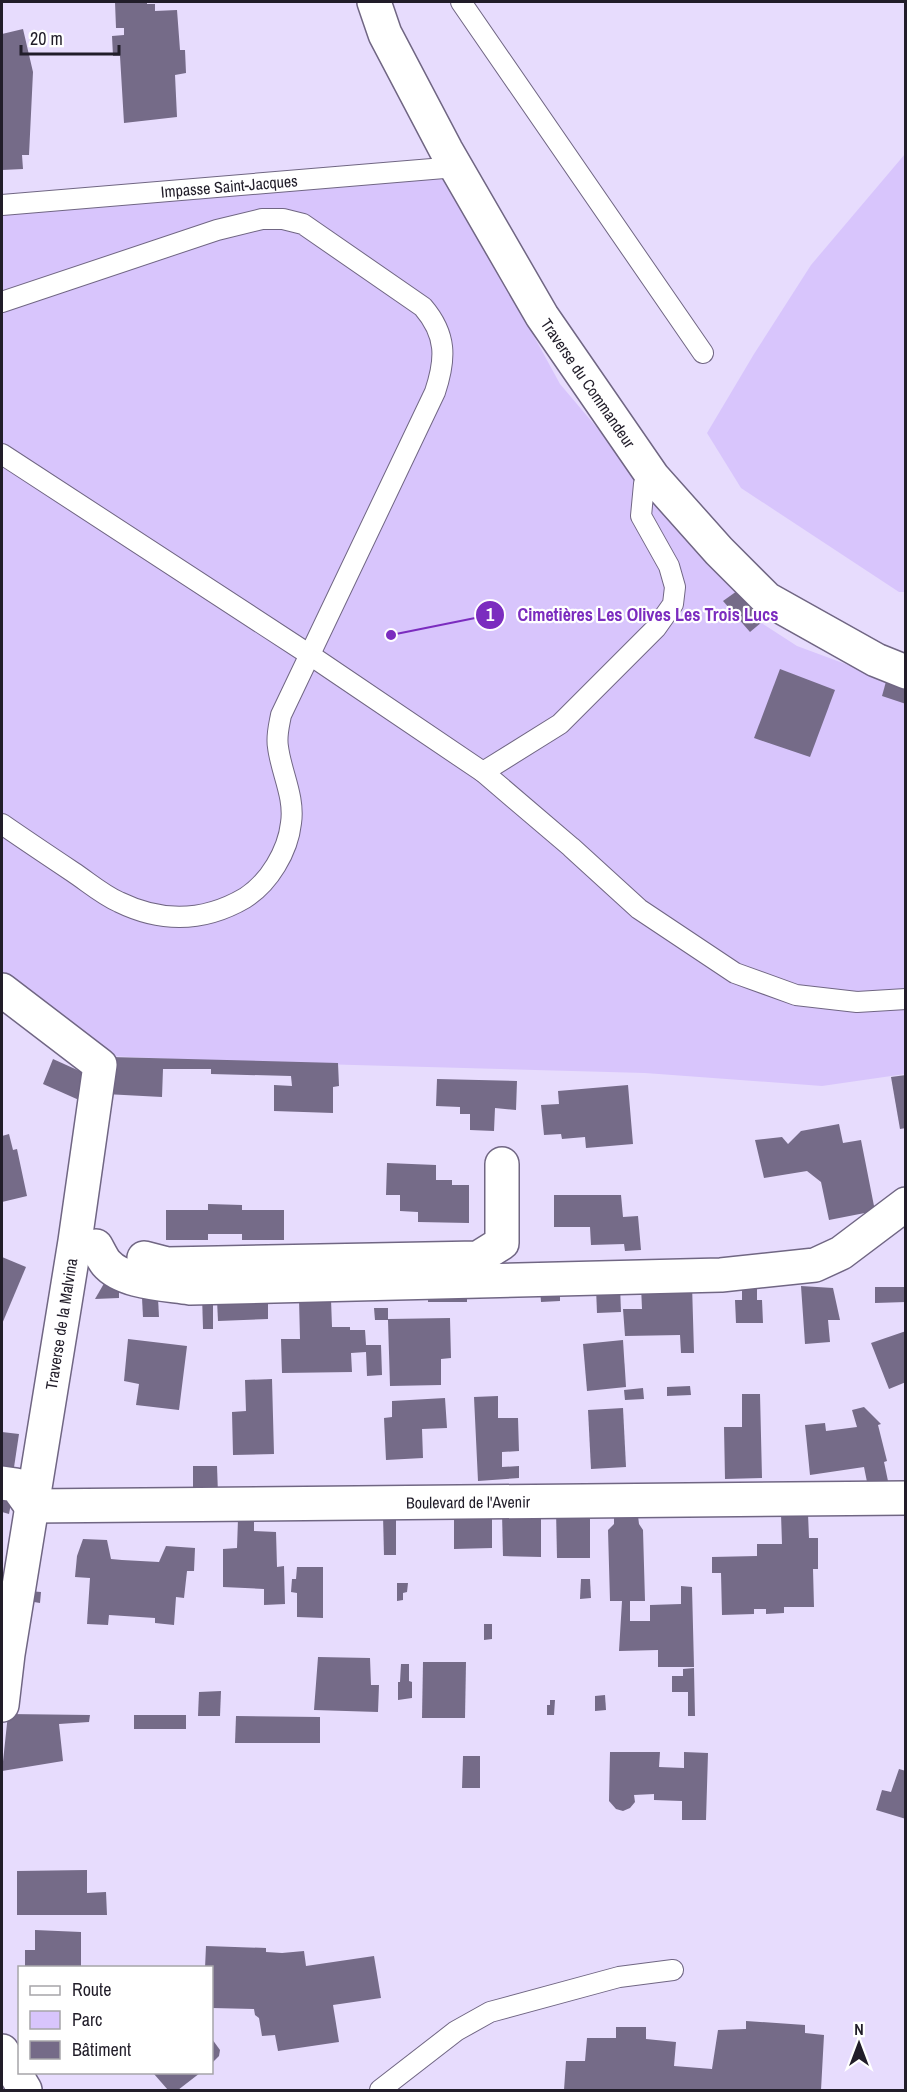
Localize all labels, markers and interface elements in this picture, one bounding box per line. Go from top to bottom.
scale bar [21,18,118,56]
text: 20 m [30,26,63,51]
street label: Impasse Saint-Jacques [160,169,298,203]
street label: Traverse du Commandeur [536,314,641,453]
callout: Cimetières Les Olives Les Trois Lucs [475,597,790,633]
text: 1 [486,602,495,627]
text: Cimetières Les Olives Les Trois Lucs [518,602,778,627]
street label: Traverse de la Malvina [40,1256,82,1391]
street label: Boulevard de l'Avenir [406,1490,531,1514]
legend [18,1966,213,2074]
text: Route [72,1977,111,2002]
text: Parc [72,2007,102,2032]
north arrow [829,2014,889,2074]
text: N [854,2018,864,2040]
text: Bâtiment [72,2037,131,2062]

